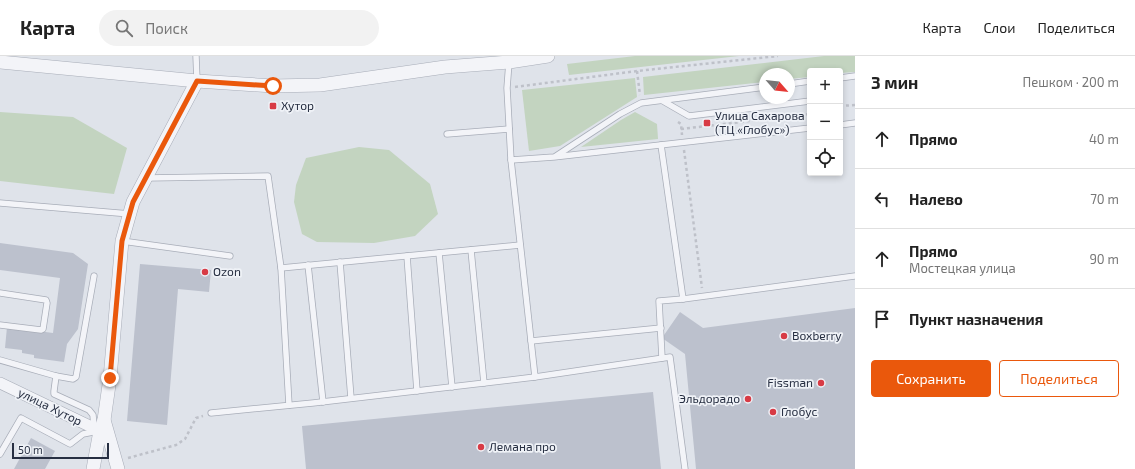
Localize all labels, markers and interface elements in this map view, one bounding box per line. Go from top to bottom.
search box [99,10,379,46]
text: Карта [20,16,75,39]
icon: search [113,17,135,39]
text: Поиск [145,19,188,37]
text: Карта [922,19,961,36]
text: Слои [983,19,1015,36]
text: Поделиться [1037,19,1115,36]
north arrow [759,68,795,104]
map controls [807,68,843,176]
button: + [807,68,843,104]
text: 3 мин [871,72,918,92]
text: Пешком · 200 m [1023,74,1119,90]
route start [264,77,282,95]
place label: Хутор [281,98,314,113]
marker: Хутор [268,101,278,111]
button: − [807,104,843,140]
place label: Улица Сахарова (ТЦ «Глобус») [715,108,805,137]
marker: Улица Сахарова (ТЦ «Глобус») [702,118,712,128]
icon: ahead [871,128,893,150]
text: Прямо [909,130,958,148]
text: 40 m [1089,131,1119,147]
button: locate [807,140,843,176]
icon: left [871,188,893,210]
text: Налево [909,190,963,208]
text: 70 m [1090,191,1119,207]
text: Прямо [909,242,958,260]
icon: ahead [871,248,893,270]
text: 90 m [1089,251,1119,267]
text: Мостецкая улица [909,260,1016,276]
place label: Ozon [213,264,241,278]
marker: Ozon [200,267,210,277]
icon: arrive [871,308,893,330]
text: Пункт назначения [909,310,1043,328]
place label: Boxberry [792,328,842,342]
marker: Boxberry [779,331,789,341]
button: Сохранить [871,360,991,397]
button: Поделиться [999,360,1119,397]
route end [101,369,119,387]
place label: Fissman [767,375,813,389]
marker: Fissman [816,378,826,388]
street label: улица Хутор [16,385,85,428]
place label: Эльдорадо [679,391,740,405]
marker: Эльдорадо [743,394,753,404]
place label: Глобус [781,404,818,419]
marker: Глобус [768,407,778,417]
place label: Лемана про [489,439,556,453]
scale bar [12,441,109,460]
marker: Лемана про [476,442,486,452]
text: 50 m [18,443,43,456]

